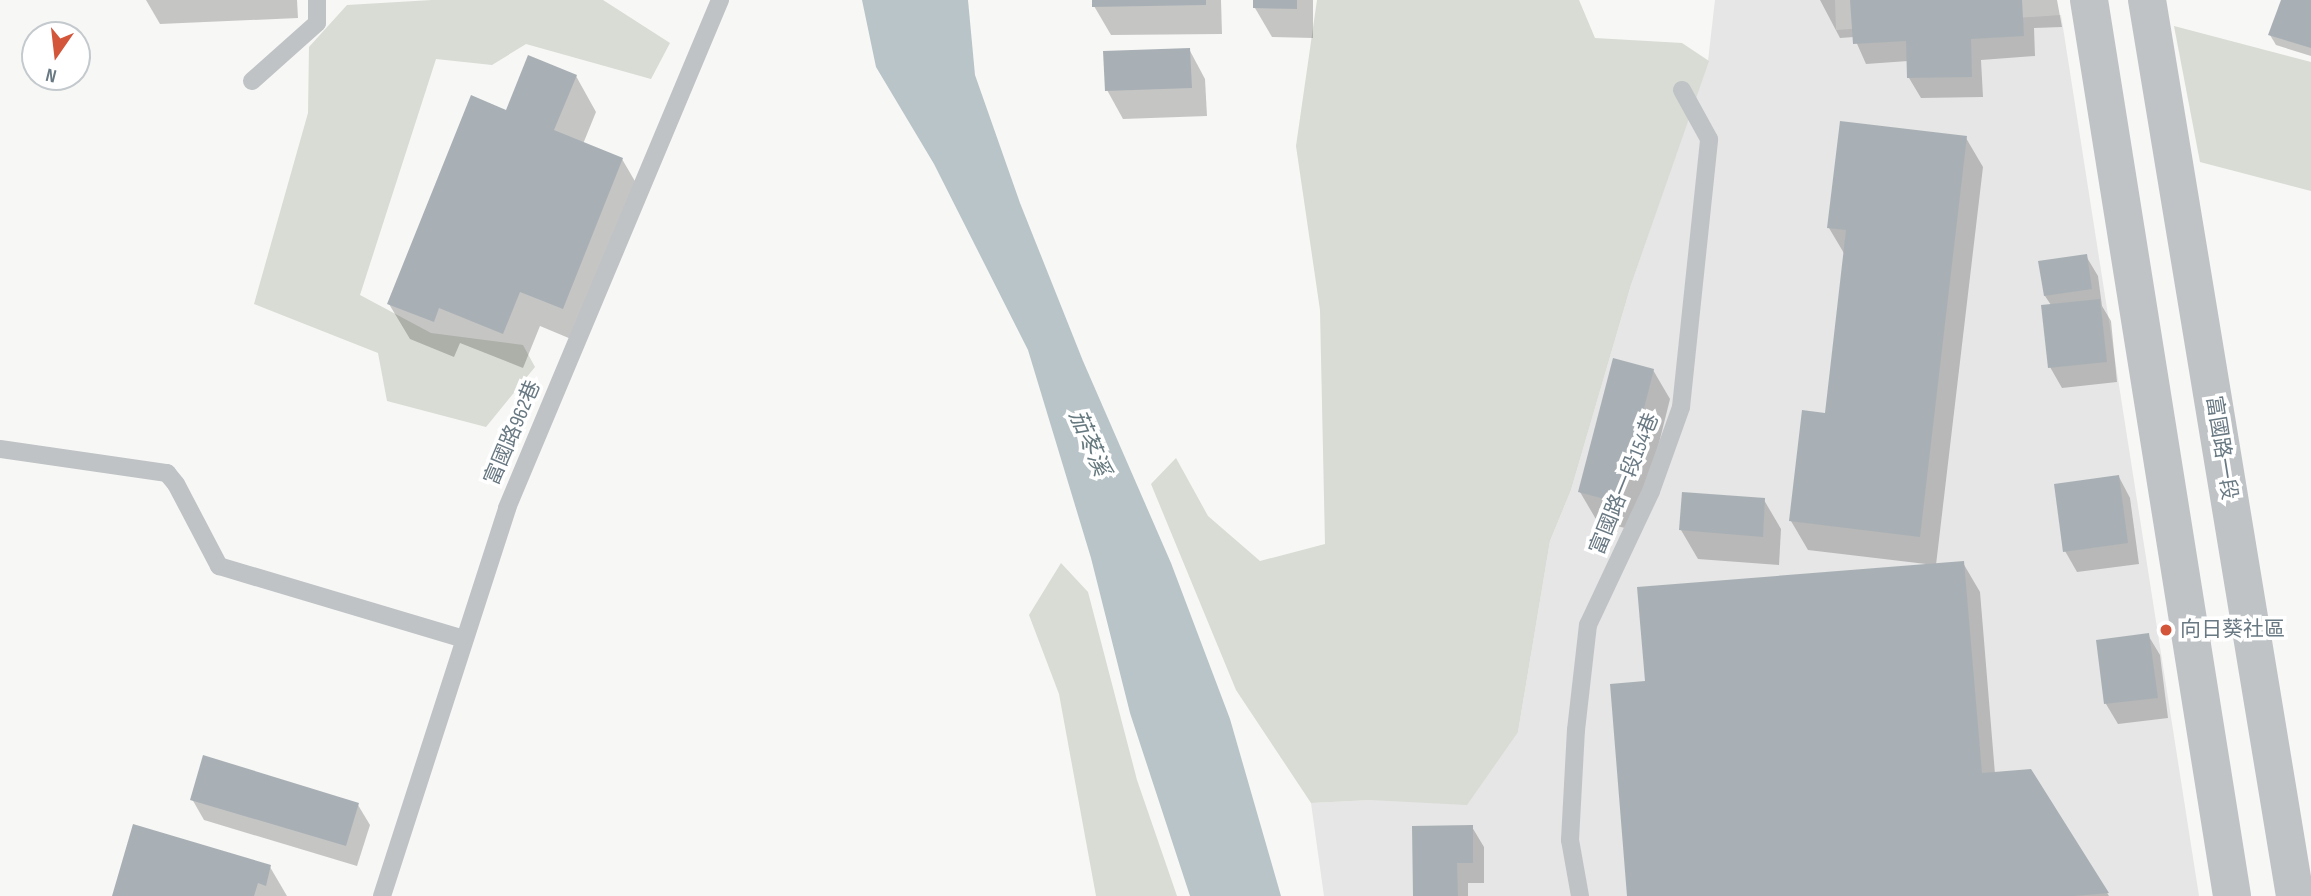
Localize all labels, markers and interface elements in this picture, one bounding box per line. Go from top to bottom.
north arrow [21,21,91,91]
text: N [44,63,59,87]
street label: 富國路962巷 [480,377,546,489]
street label: 富國路一段 [2200,394,2242,502]
water label: 茄苳溪 [1063,406,1115,480]
street label: 富國路一段154巷 [1585,409,1665,559]
place label: 向日葵社區 [2180,617,2285,643]
marker: 向日葵社區 [2158,622,2174,638]

